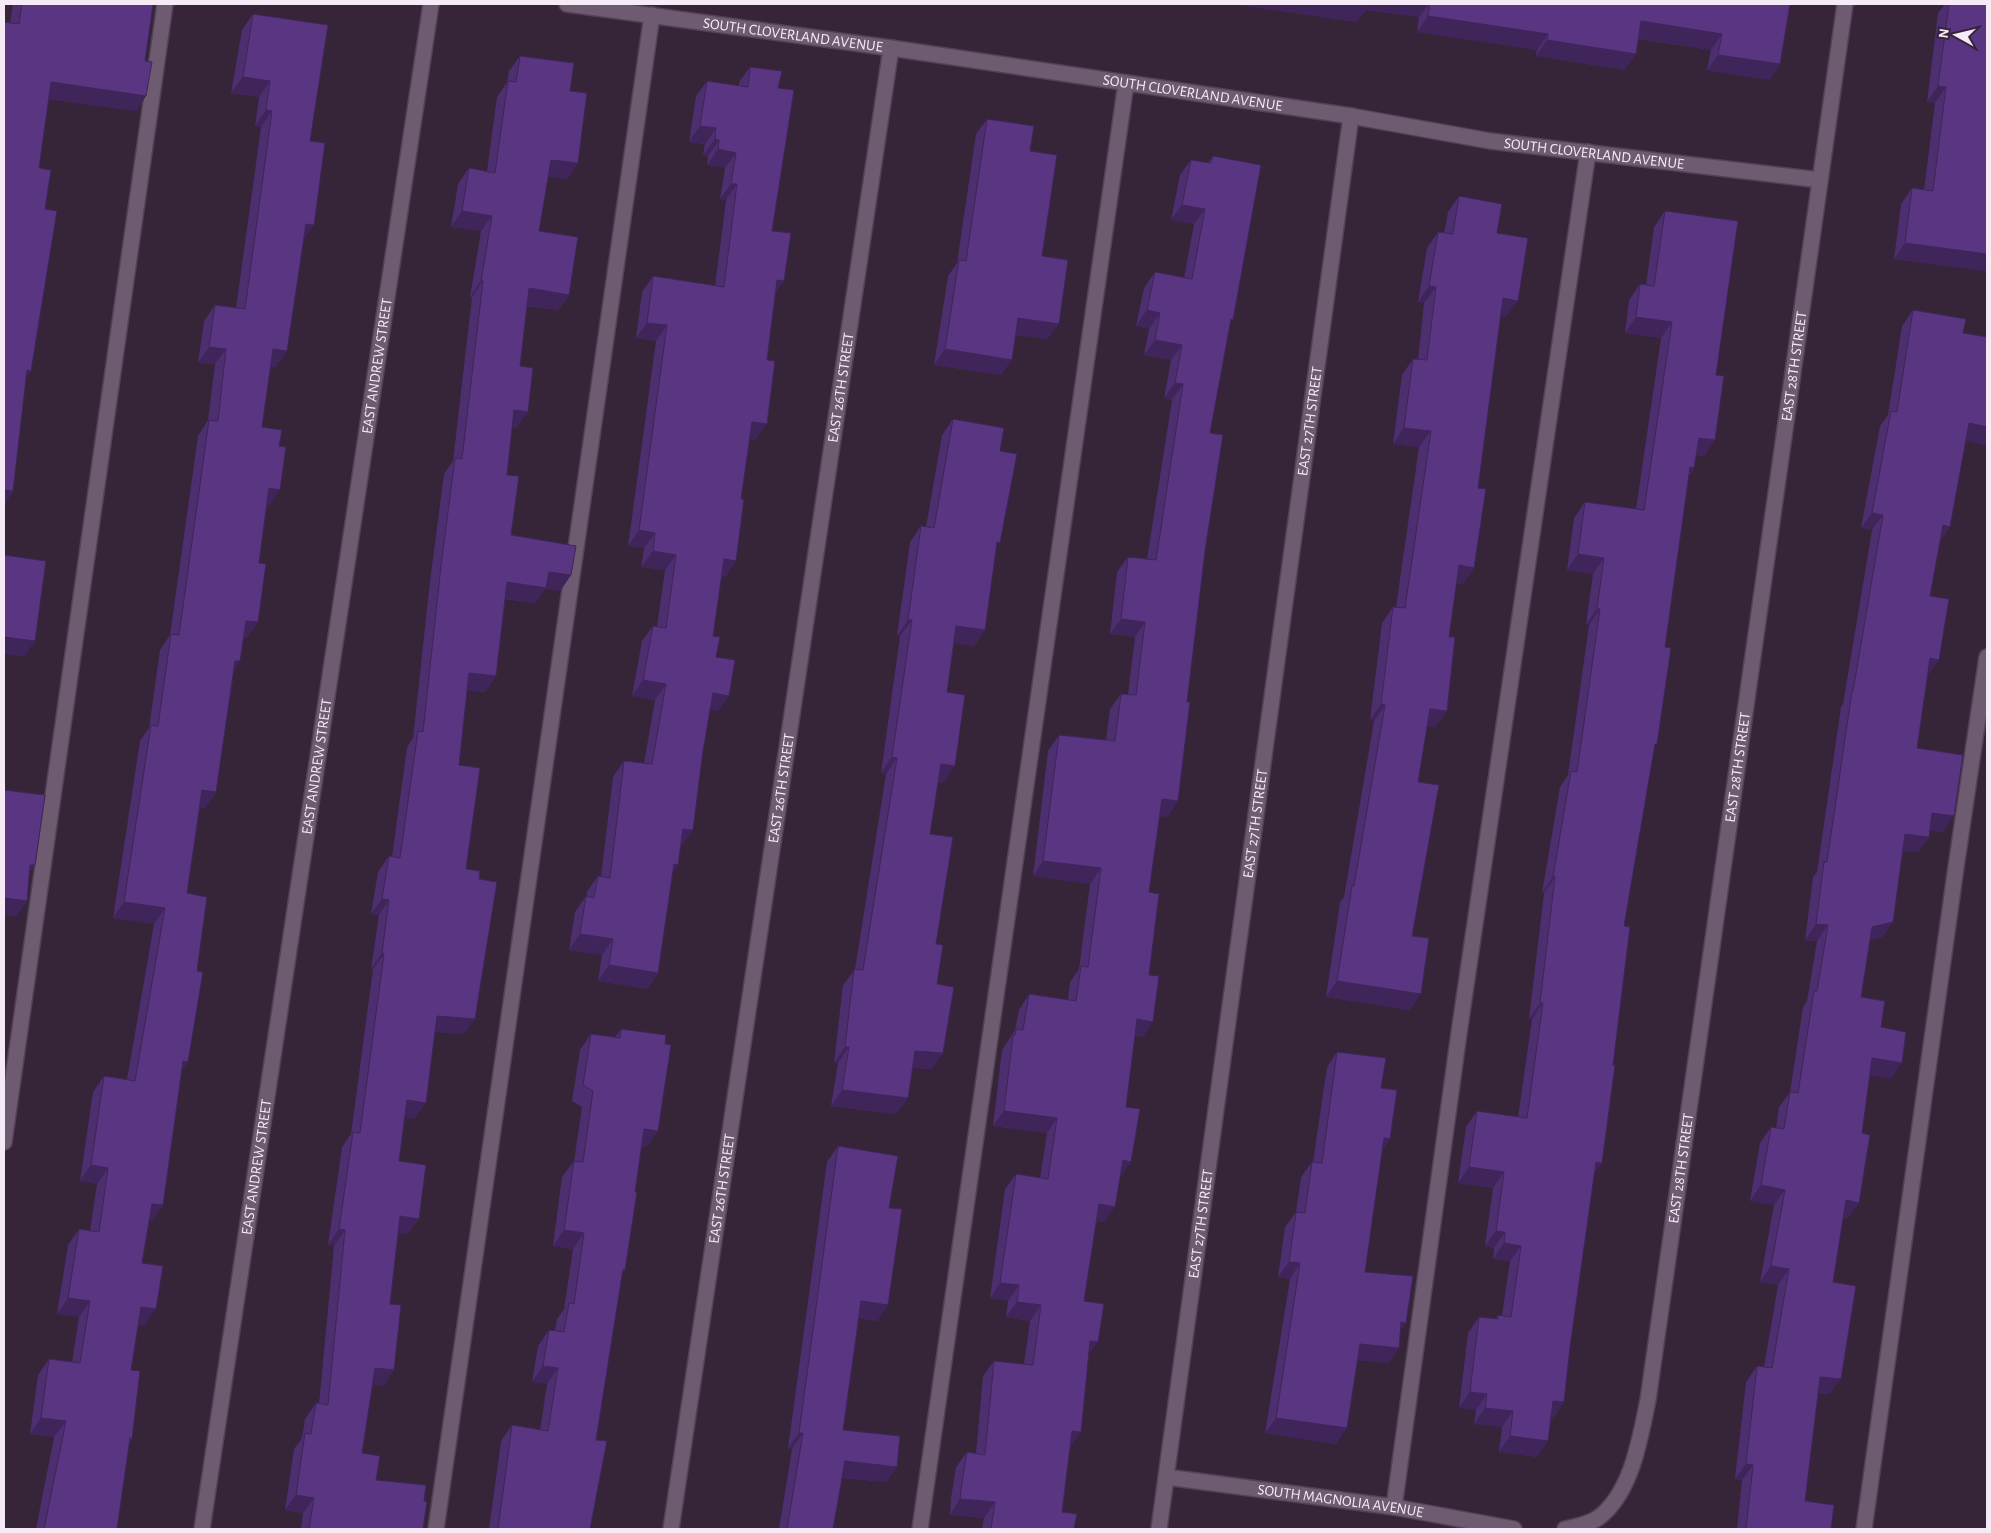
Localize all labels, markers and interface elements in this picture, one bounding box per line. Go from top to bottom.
north arrow [1931,10,1981,60]
street label: SOUTH CLOVERLAND AVENUE [702,15,884,54]
text: N [1937,28,1952,39]
street label: SOUTH CLOVERLAND AVENUE [1102,72,1284,113]
street label: SOUTH CLOVERLAND AVENUE [1503,135,1685,171]
street label: EAST ANDREW STREET [359,297,394,435]
street label: EAST 28TH STREET [1779,310,1809,422]
street label: EAST 26TH STREET [825,331,856,444]
street label: EAST 27TH STREET [1295,365,1324,477]
street label: EAST ANDREW STREET [299,697,334,835]
street label: EAST 28TH STREET [1722,711,1753,823]
street label: EAST 26TH STREET [765,732,797,844]
street label: EAST 27TH STREET [1240,767,1270,879]
street label: EAST ANDREW STREET [239,1098,274,1236]
street label: EAST 28TH STREET [1666,1112,1696,1224]
street label: EAST 26TH STREET [706,1132,737,1245]
street label: EAST 27TH STREET [1186,1168,1215,1279]
street label: SOUTH MAGNOLIA AVENUE [1257,1482,1425,1520]

